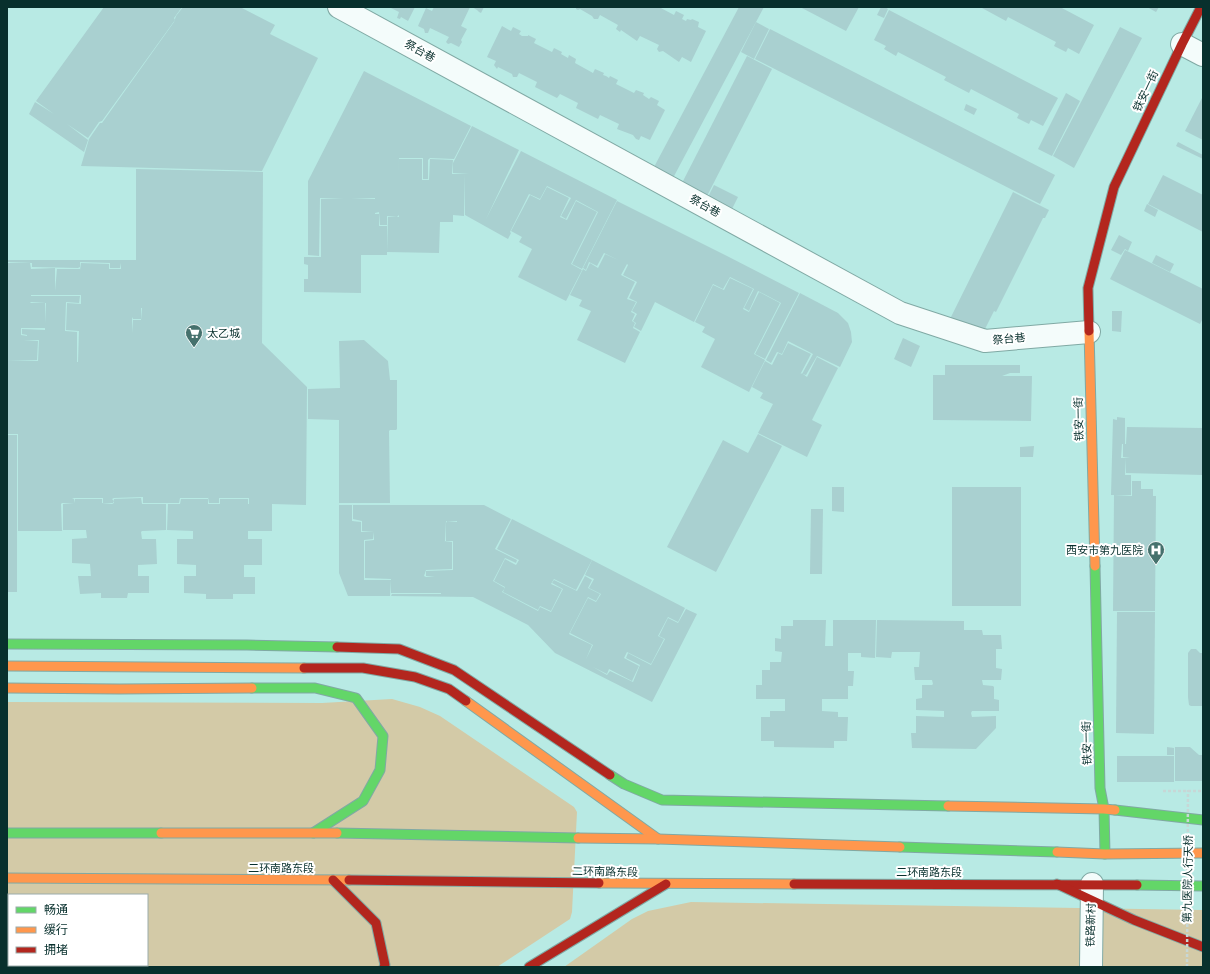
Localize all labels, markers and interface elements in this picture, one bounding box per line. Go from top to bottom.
street label: 祭台巷 [402,37,438,65]
street label: 铁安一街 [1131,68,1161,114]
street label: 祭台巷 [687,192,723,220]
supermarket icon: 太乙城 [184,323,204,348]
place label: 太乙城 [207,327,240,340]
street label: 祭台巷 [992,331,1026,347]
street label: 铁安一街 [1072,397,1086,441]
hospital icon: 西安市第九医院 [1146,540,1166,565]
place label: 西安市第九医院 [1066,544,1143,557]
street label: 铁安一街 [1080,721,1094,765]
street label: 第九医院人行天桥 [1181,835,1195,923]
street label: 二环南路东段 [248,862,314,875]
street label: 二环南路东段 [572,865,638,879]
street label: 二环南路东段 [896,866,962,879]
legend [8,894,148,966]
text: 畅通 [44,903,68,917]
street label: 铁路新村 [1084,903,1098,947]
text: 缓行 [44,923,68,937]
text: 拥堵 [44,943,68,957]

